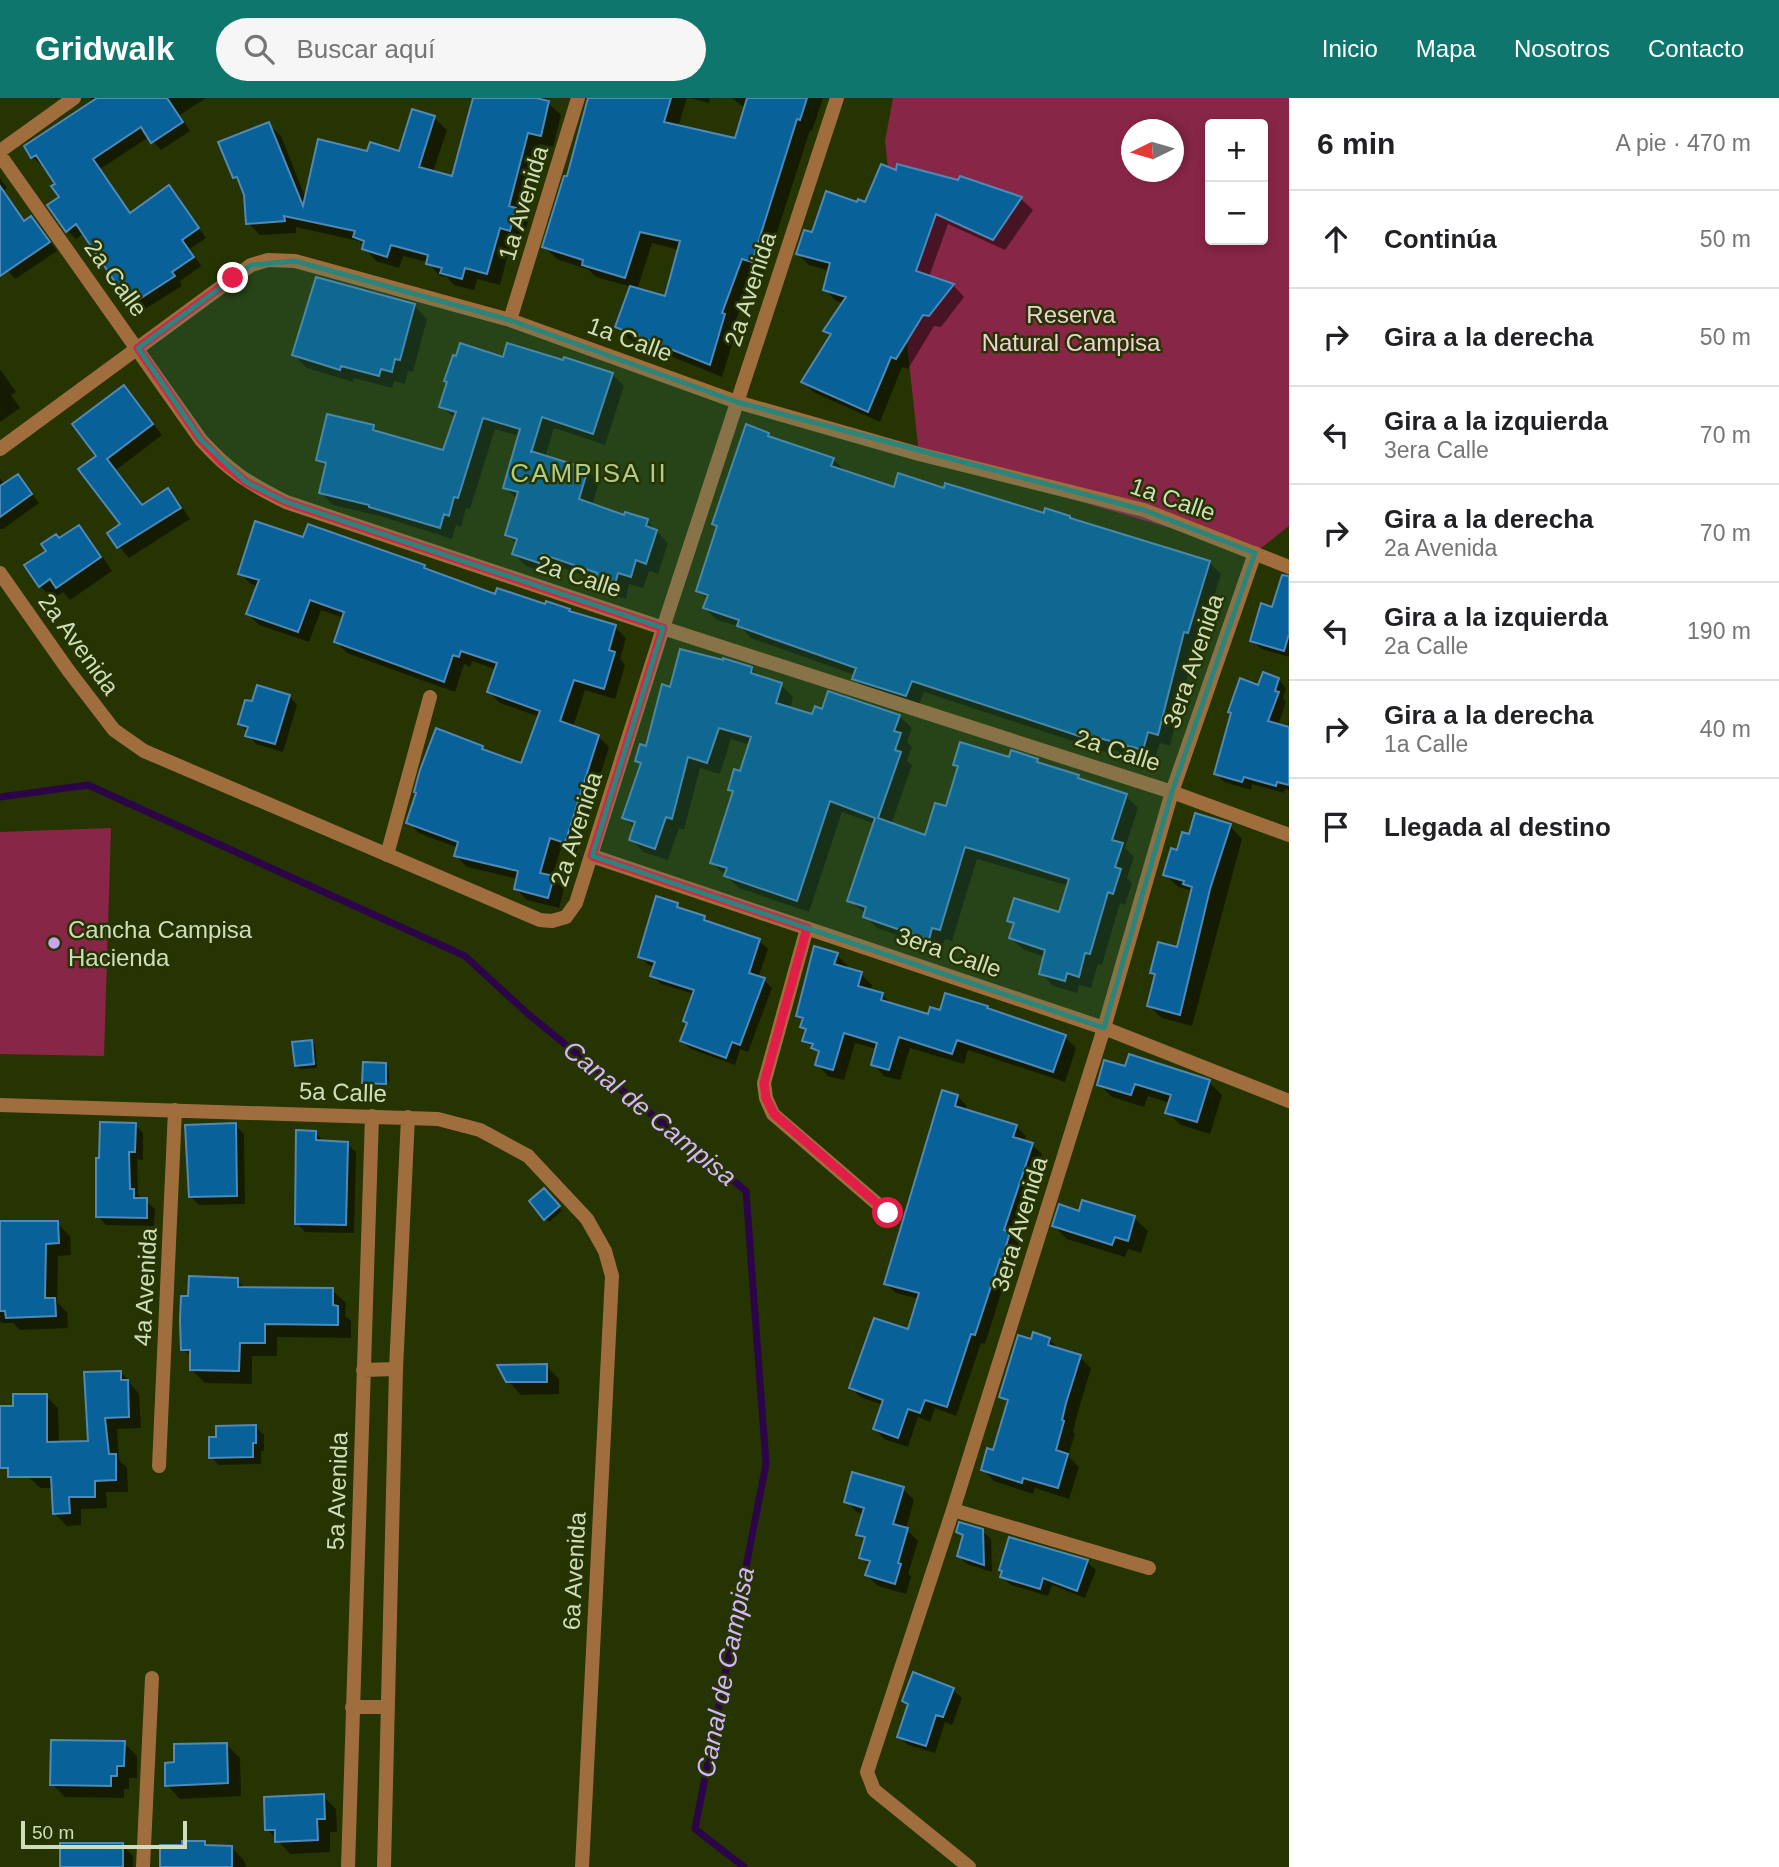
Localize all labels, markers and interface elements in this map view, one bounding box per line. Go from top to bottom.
search box [216,18,706,81]
text: Gridwalk [35,30,174,67]
icon: search [240,30,278,68]
text: Buscar aquí [296,34,435,64]
text: Inicio [1322,35,1378,62]
text: Mapa [1416,35,1476,62]
text: Nosotros [1514,35,1610,62]
text: Contacto [1648,35,1744,62]
north arrow [1121,119,1184,182]
map controls [1205,119,1268,245]
button: + [1205,119,1268,182]
text: 6 min [1317,127,1395,160]
text: A pie · 470 m [1615,130,1751,156]
street label: 1a Avenida [493,142,553,264]
button: − [1205,182,1268,245]
icon: ahead [1317,220,1355,258]
text: Continúa [1384,224,1497,254]
text: 50 m [1700,226,1751,252]
street label: 2a Avenida [719,228,781,349]
street label: 2a Calle [79,234,153,322]
route end [217,262,248,293]
park label: Reserva Natural Campisa [982,301,1161,356]
street label: 1a Calle [584,311,676,367]
icon: right [1317,318,1355,356]
text: Gira a la derecha [1384,322,1594,352]
text: 50 m [1700,324,1751,350]
text: Gira a la izquierda [1384,406,1608,436]
icon: left [1317,416,1355,454]
text: 70 m [1700,422,1751,448]
text: 3era Calle [1384,437,1489,463]
district label: CAMPISA II [510,458,668,488]
street label: 1a Calle [1127,472,1219,526]
text: Gira a la derecha [1384,504,1594,534]
icon: right [1317,514,1355,552]
text: 70 m [1700,520,1751,546]
text: 2a Avenida [1384,535,1497,561]
street label: 2a Calle [533,550,625,602]
street label: 2a Avenida [33,588,125,700]
street label: 3era Avenida [1157,590,1229,731]
text: Gira a la izquierda [1384,602,1608,632]
icon: left [1317,612,1355,650]
text: 190 m [1687,618,1751,644]
text: 2a Calle [1384,633,1468,659]
text: Gira a la derecha [1384,700,1594,730]
icon: right [1317,710,1355,748]
text: 40 m [1700,716,1751,742]
street label: 2a Calle [1072,724,1164,776]
text: 1a Calle [1384,731,1468,757]
street label: 2a Avenida [545,768,607,889]
icon: arrive [1317,808,1355,846]
text: Llegada al destino [1384,812,1611,842]
place label: Cancha Campisa Hacienda [68,916,253,971]
street label: 3era Calle [893,921,1005,983]
marker: Cancha Campisa Hacienda [46,935,62,951]
water label: Canal de Campisa [557,1034,743,1192]
street label: 5a Calle [299,1077,387,1107]
street label: 3era Avenida [986,1153,1053,1295]
route start [872,1197,903,1228]
street label: 4a Avenida [128,1227,162,1347]
street label: 5a Avenida [321,1431,353,1551]
street label: 6a Avenida [557,1511,591,1631]
water label: Canal de Campisa [690,1564,760,1780]
scale bar [21,1818,187,1850]
text: 50 m [32,1822,74,1843]

